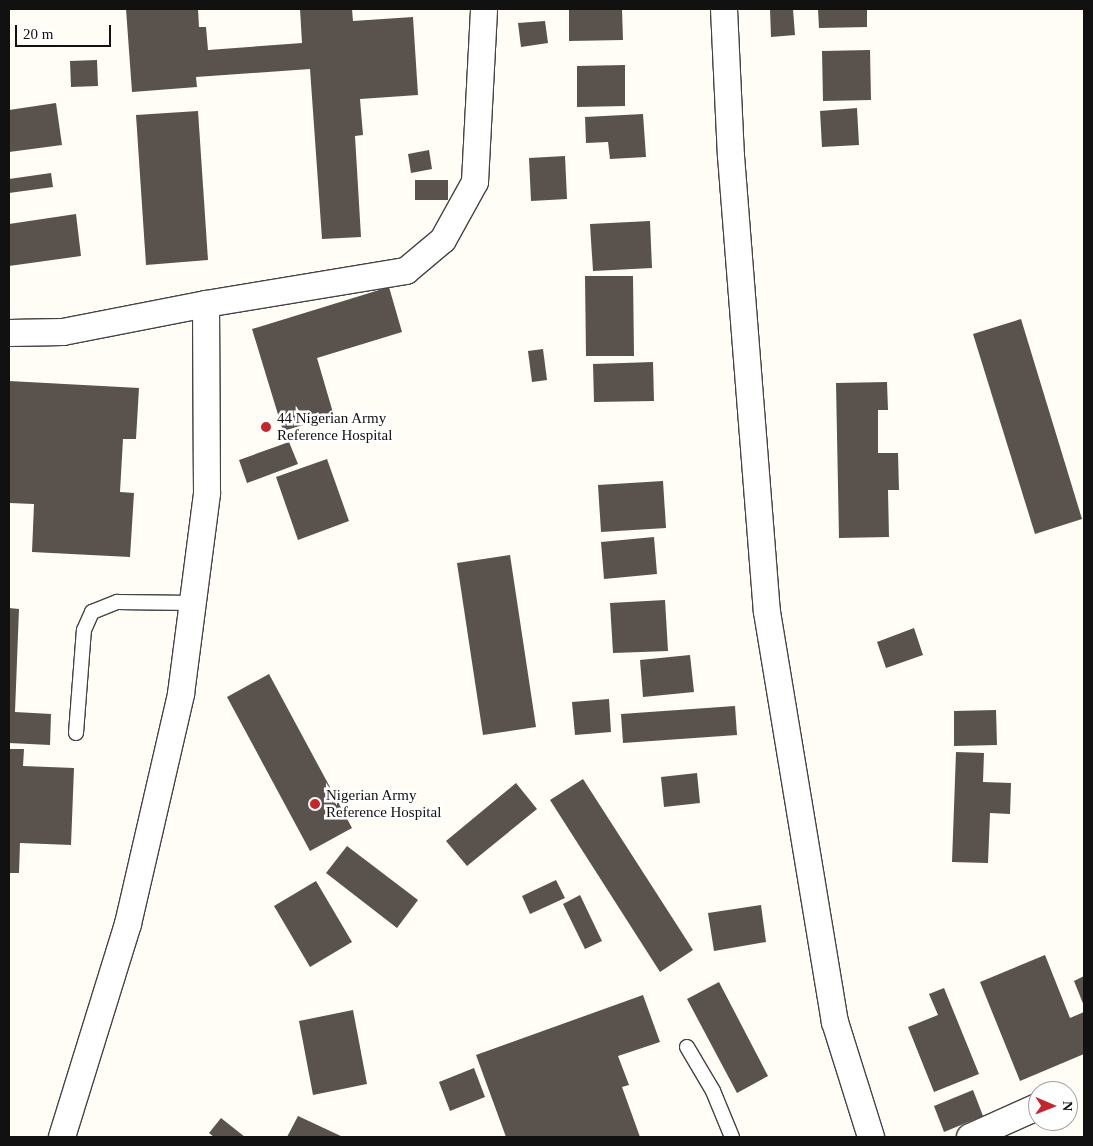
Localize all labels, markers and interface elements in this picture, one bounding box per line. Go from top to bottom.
scale bar [18,15,114,47]
text: 20 m [23,26,53,42]
place label: 44 Nigerian Army Reference Hospital [277,409,392,444]
marker: 44 Nigerian Army Reference Hospital [259,420,273,434]
place label: Nigerian Army Reference Hospital [326,786,441,821]
marker: Nigerian Army Reference Hospital [308,797,322,811]
north arrow [1028,1081,1078,1131]
text: N [1060,1101,1075,1111]

